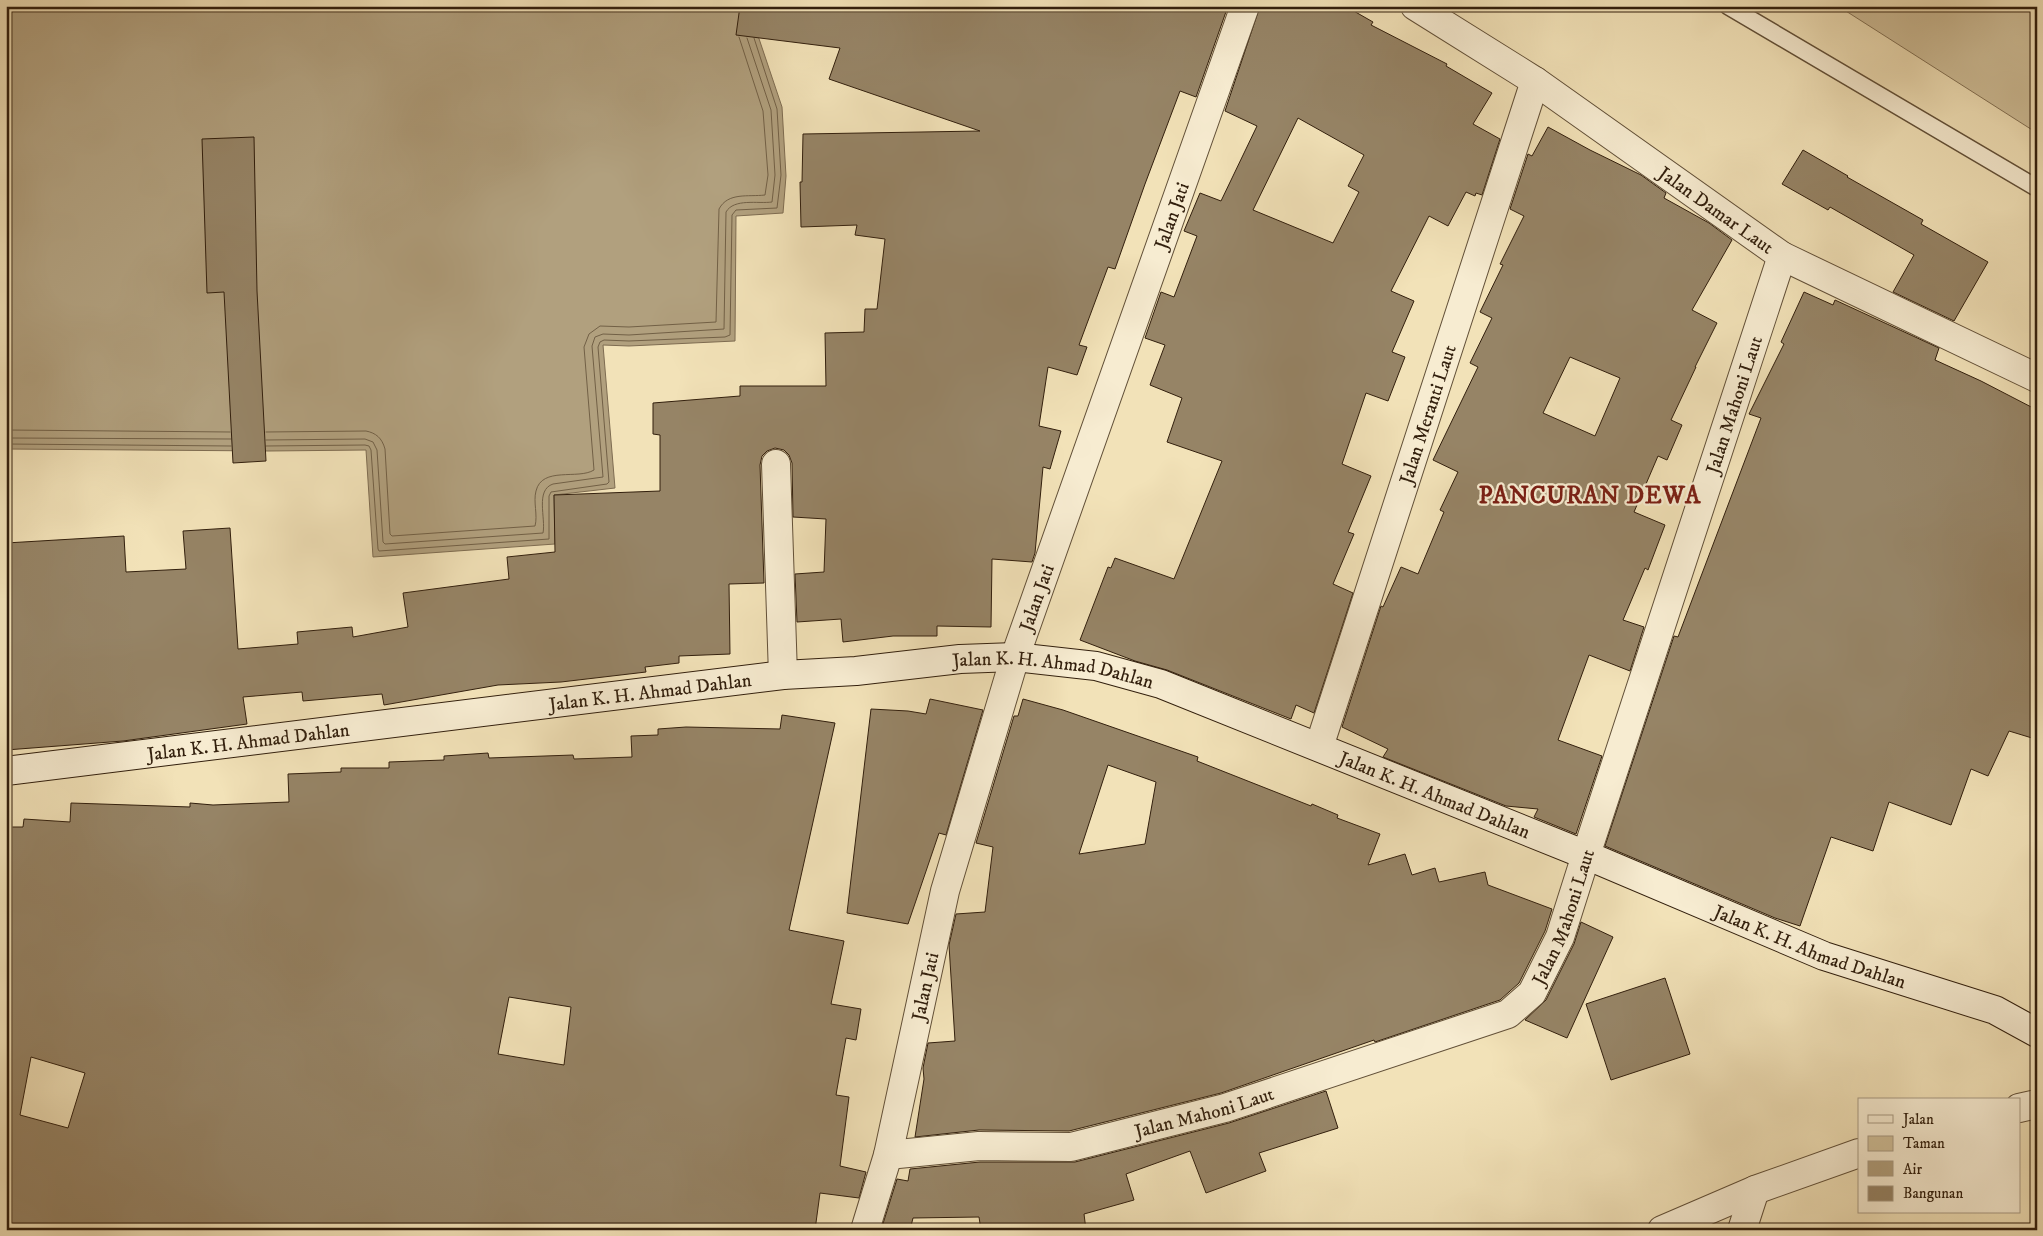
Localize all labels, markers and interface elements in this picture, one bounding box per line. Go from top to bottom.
street label: Jalan Damar Laut [1652,161,1778,260]
street label: Jalan Jati [1149,179,1195,254]
street label: Jalan Mahoni Laut [1701,333,1768,479]
street label: Jalan Meranti Laut [1394,342,1462,489]
district label: PANCURAN DEWA [1479,481,1701,511]
street label: Jalan Jati [1014,561,1060,636]
street label: Jalan K. H. Ahmad Dahlan [949,647,1156,694]
street label: Jalan K. H. Ahmad Dahlan [546,669,753,717]
street label: Jalan K. H. Ahmad Dahlan [144,719,351,767]
street label: Jalan K. H. Ahmad Dahlan [1334,746,1533,844]
street label: Jalan Mahoni Laut [1527,846,1600,991]
street label: Jalan K. H. Ahmad Dahlan [1708,900,1909,994]
street label: Jalan Jati [907,950,944,1025]
street label: Jalan Mahoni Laut [1130,1083,1277,1144]
legend [1858,1098,2020,1214]
text: Jalan [1901,1110,1934,1129]
text: Taman [1903,1134,1945,1153]
text: Air [1903,1160,1922,1179]
text: Bangunan [1903,1184,1963,1203]

